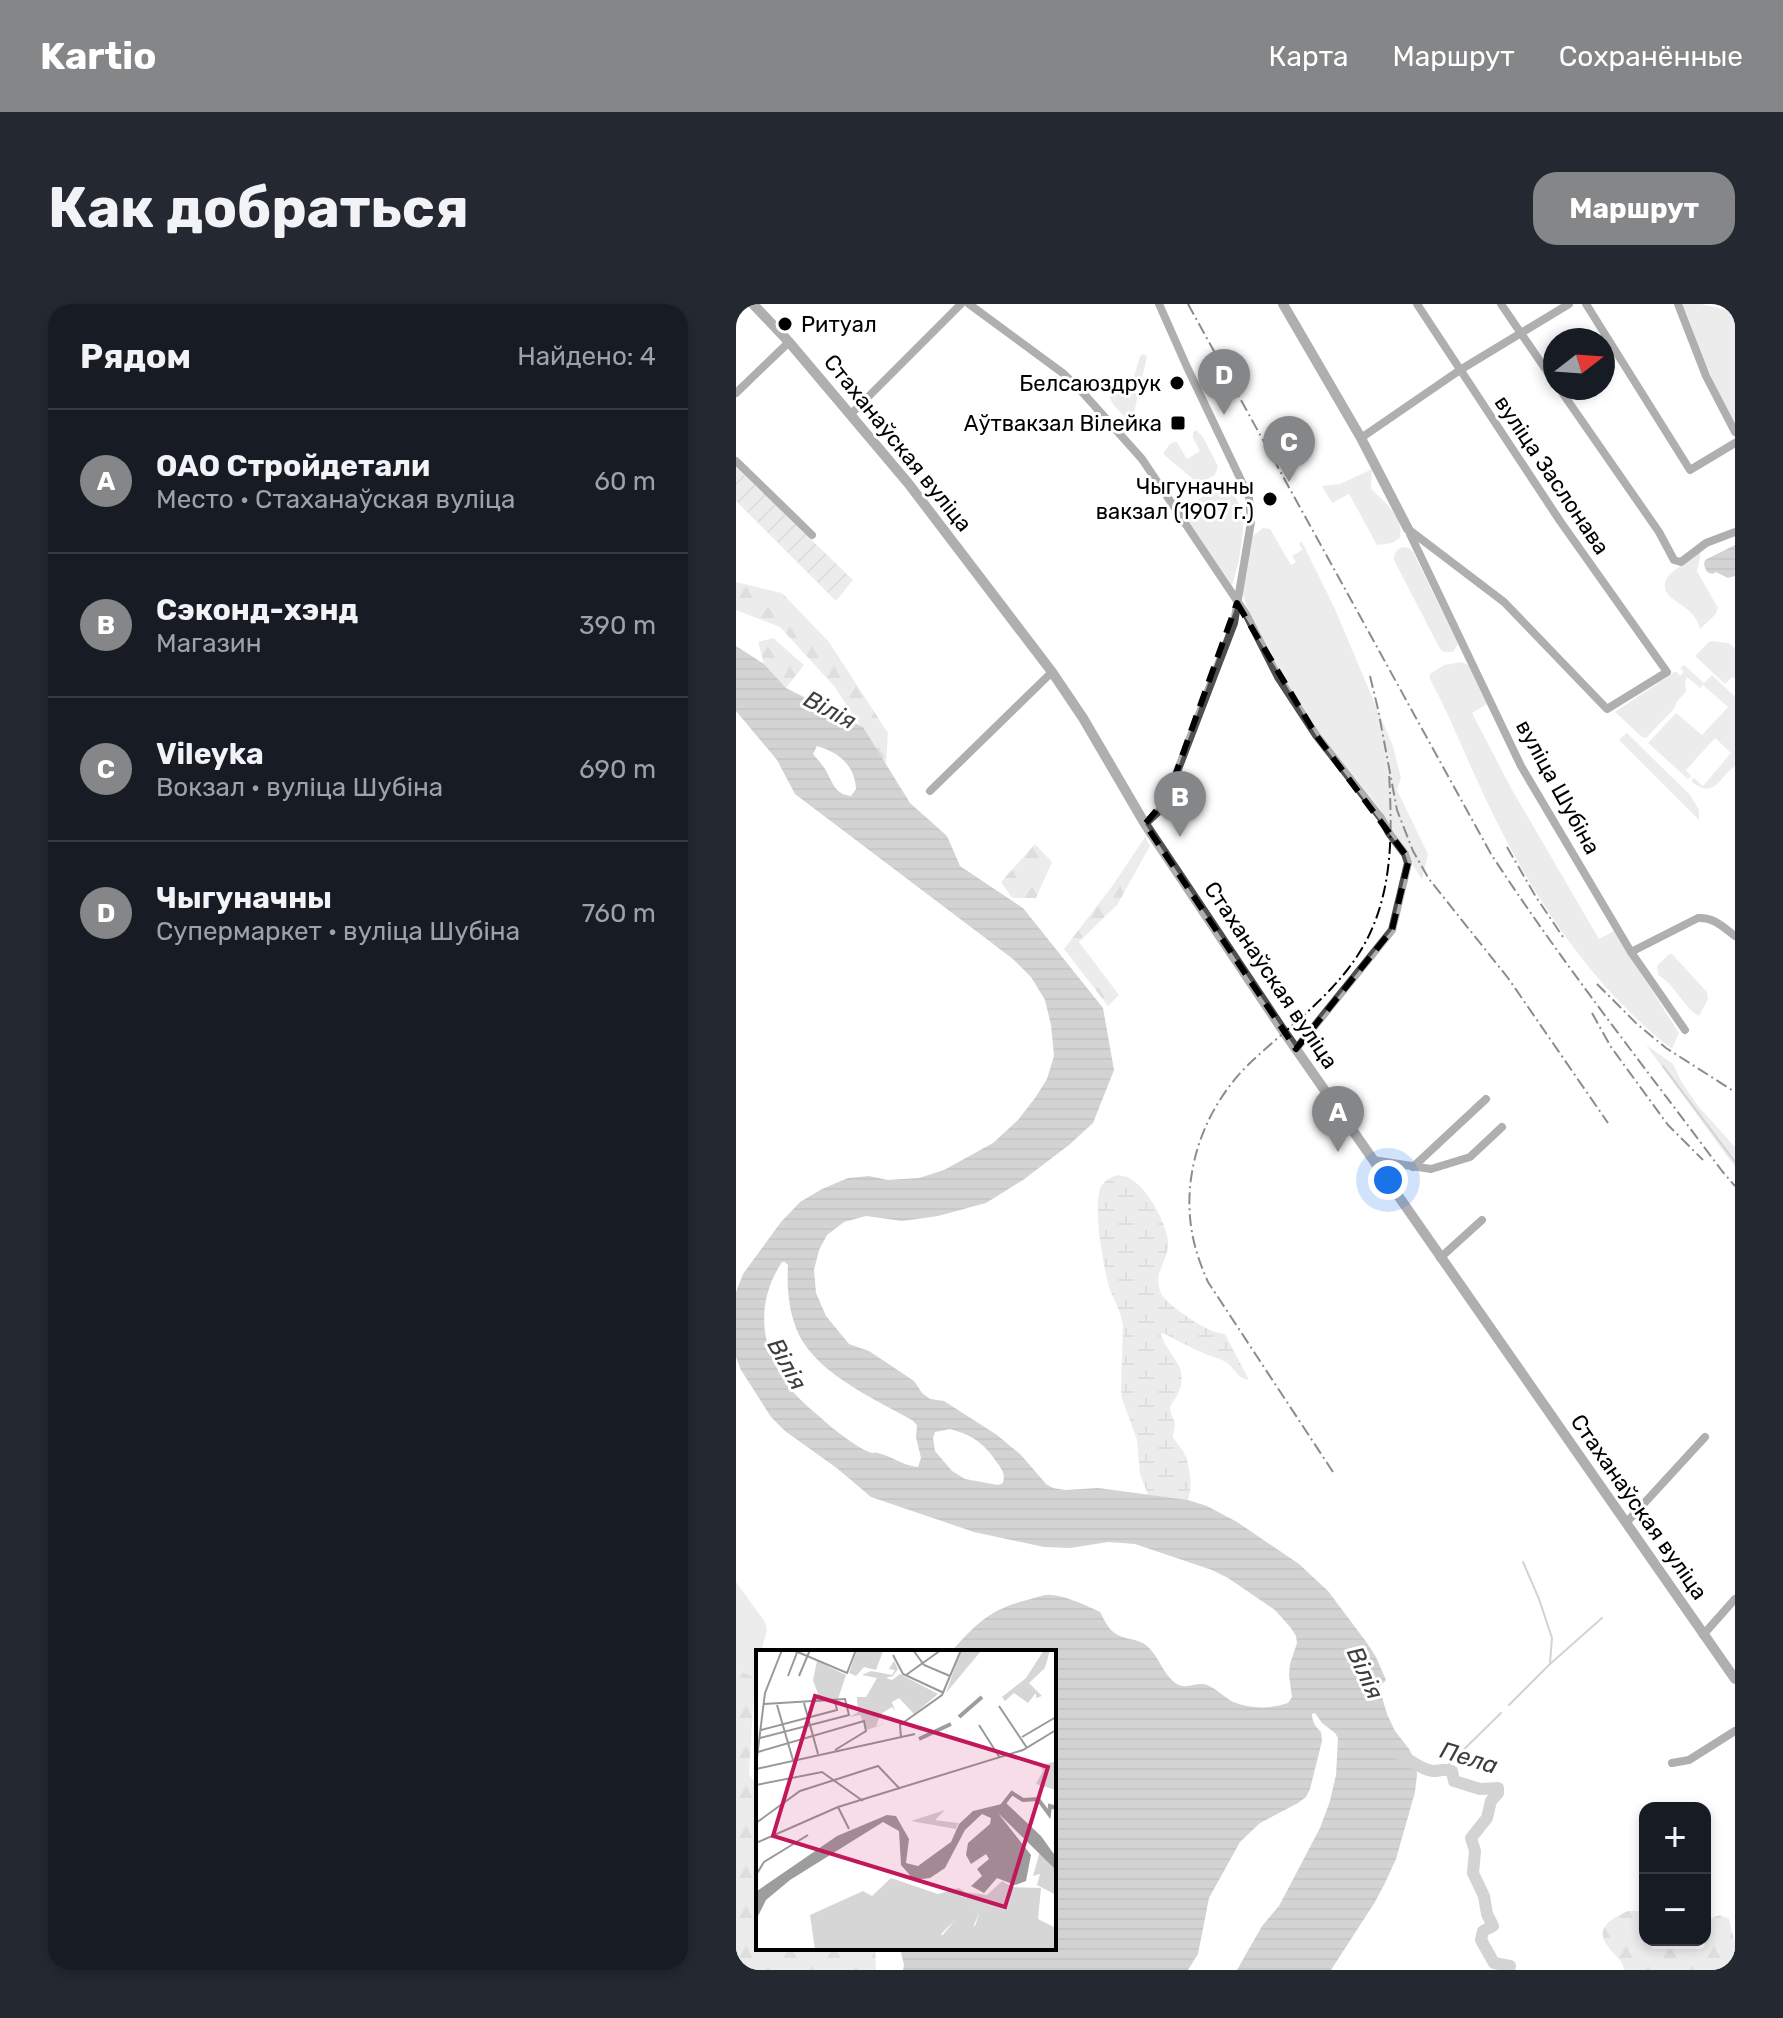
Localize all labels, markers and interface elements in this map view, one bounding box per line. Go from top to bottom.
text: Kartio [40,33,156,79]
text: Карта [1269,40,1348,73]
text: Маршрут [1392,40,1515,73]
text: Сохранённые [1559,40,1743,73]
button: Маршрут [1533,172,1735,245]
text: Как добраться [48,175,469,241]
place label: Ритуал [801,311,877,338]
marker: Ритуал [776,315,794,333]
north arrow [1543,328,1615,400]
text: Рядом [80,336,191,377]
text: Найдено: 4 [517,341,656,372]
street label: Стаханаўская вуліца [818,349,978,537]
pin: D [1198,349,1250,415]
place label: Белсаюздрук [1019,370,1161,397]
marker: Белсаюздрук [1168,374,1186,392]
street label: вуліца Заслонава [1489,390,1615,560]
place label: Аўтвакзал Вілейка [964,410,1162,437]
marker: Аўтвакзал Вілейка [1169,414,1187,432]
pin: C [1263,416,1315,482]
text: ОАО Стройдетали [156,448,430,484]
text: A [97,466,115,497]
text: 60 m [594,466,656,497]
place label: Чыгуначны вакзал (1907 г.) [1096,473,1254,525]
text: Место · Стаханаўская вуліца [156,484,515,515]
marker: Чыгуначны вакзал (1907 г.) [1261,490,1279,508]
text: Сэконд-хэнд [156,592,358,628]
text: B [97,610,115,641]
text: 390 m [579,610,656,641]
text: Магазин [156,628,262,659]
water label: Вілія [799,685,861,735]
street label: вуліца Шубіна [1510,715,1606,859]
text: Vileyka [156,736,264,772]
text: C [97,754,115,785]
text: 690 m [579,754,656,785]
pin: B [1154,771,1206,837]
text: Вокзал · вуліца Шубіна [156,772,443,803]
street label: Стаханаўская вуліца [1198,876,1344,1074]
text: Чыгуначны [156,880,332,916]
text: D [97,898,115,929]
text: 760 m [582,898,656,929]
text: Супермаркет · вуліца Шубіна [156,916,520,947]
pin: A [1312,1086,1364,1152]
your location [1368,1160,1408,1200]
water label: Вілія [761,1333,813,1395]
street label: Стаханаўская вуліца [1565,1409,1713,1605]
water label: Вілія [1341,1642,1389,1704]
inset map [756,1650,1056,1950]
water label: Пела [1437,1736,1501,1780]
map controls [1639,1802,1711,1946]
button: + [1639,1802,1711,1874]
button: − [1639,1874,1711,1946]

